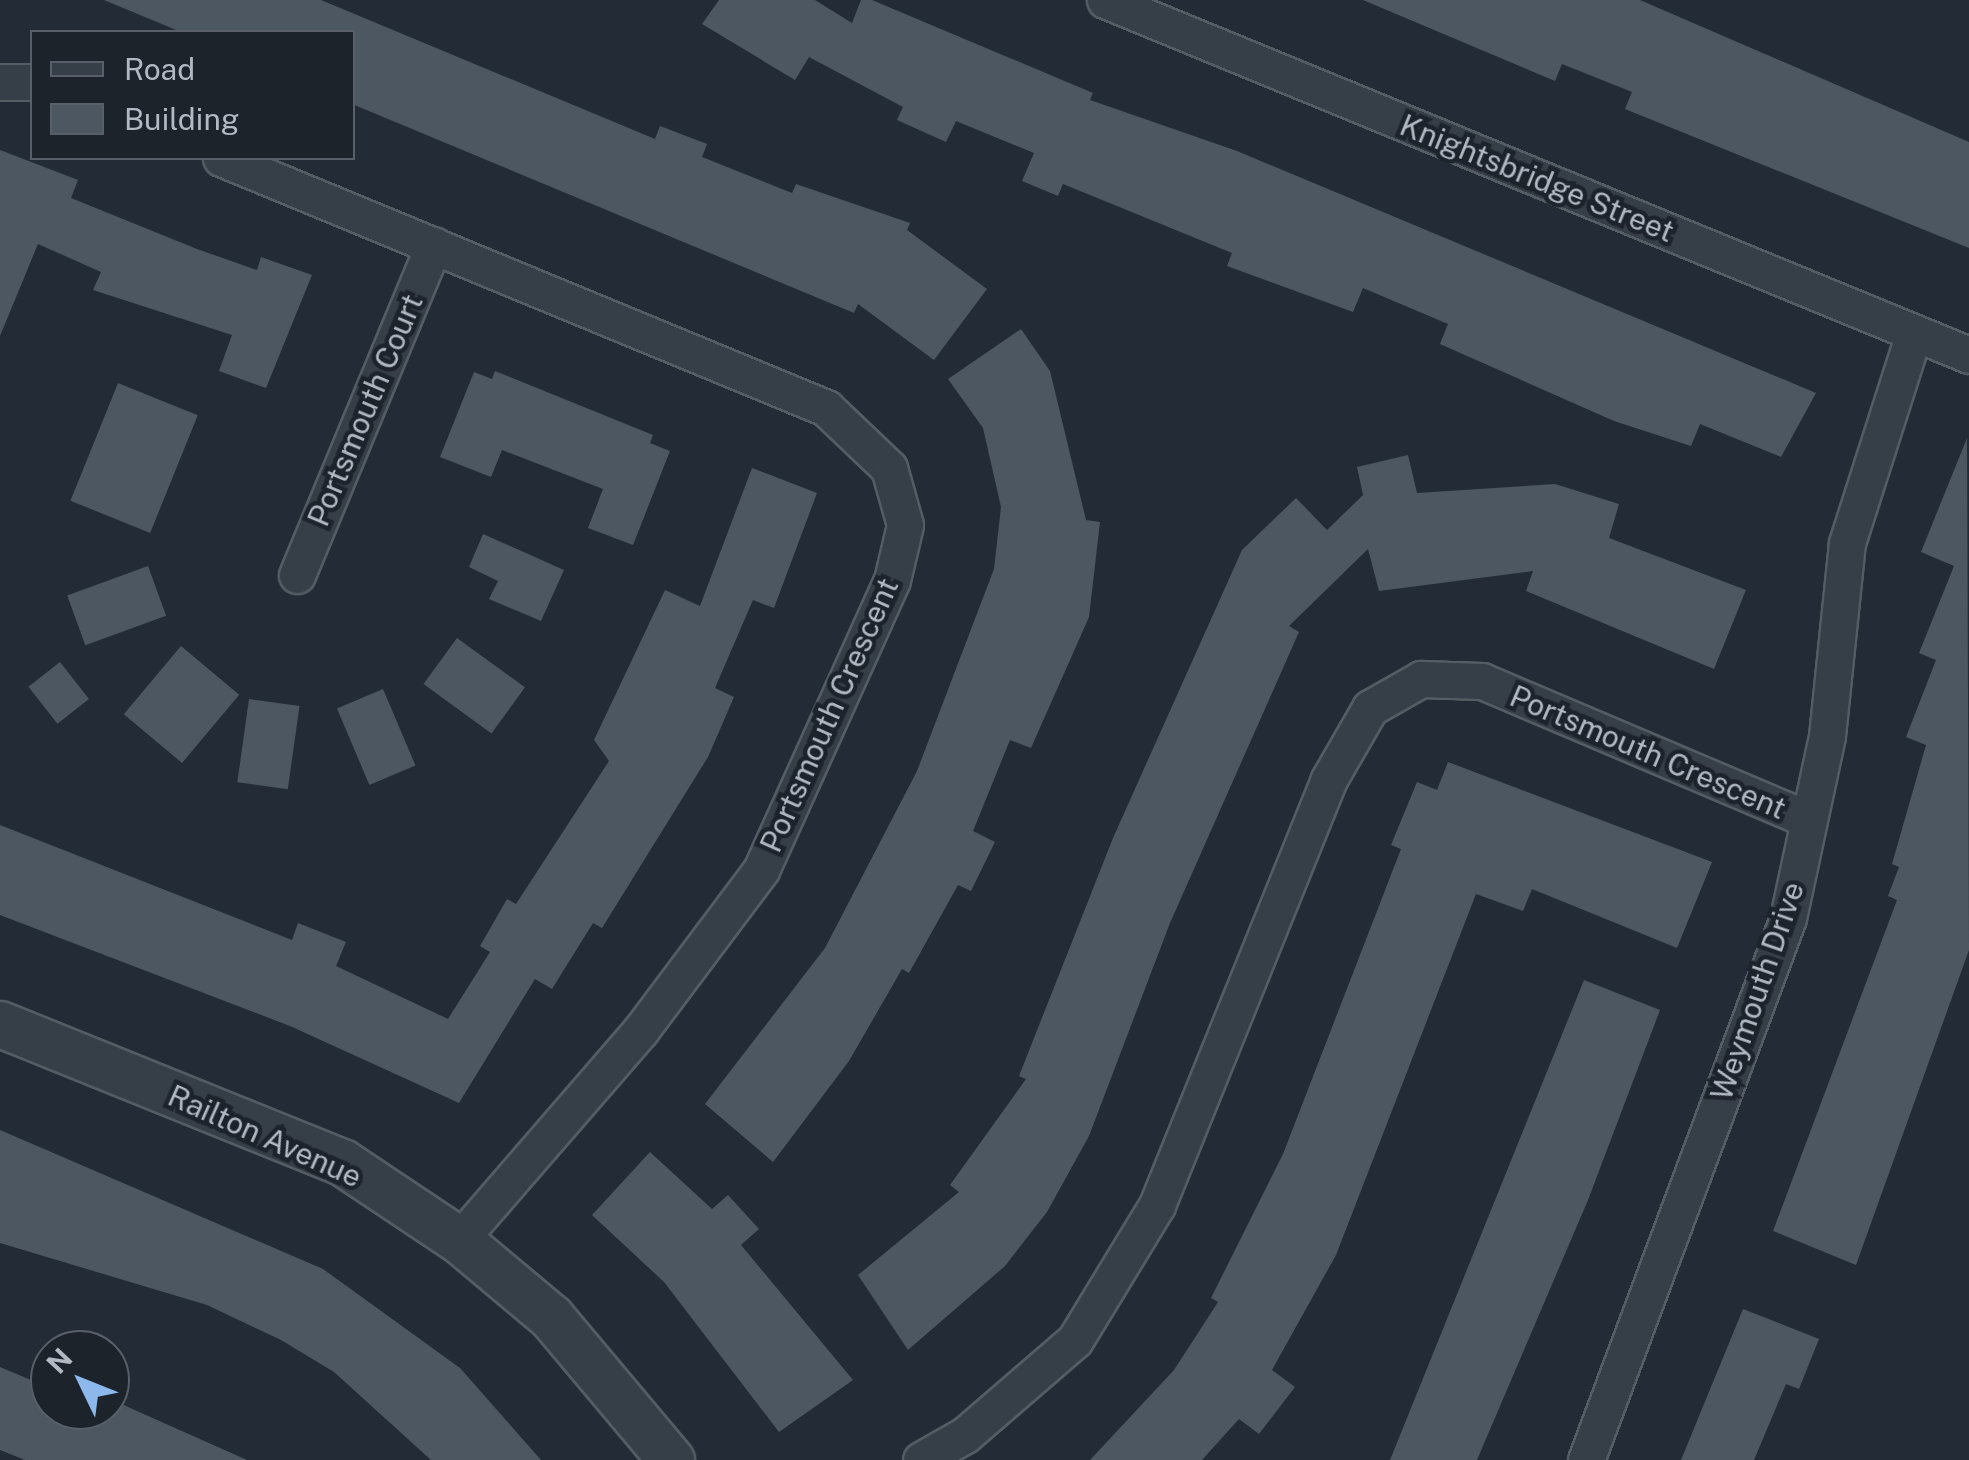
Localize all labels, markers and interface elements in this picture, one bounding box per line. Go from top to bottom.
legend [30,30,355,160]
text: Road [124,51,195,87]
text: Building [124,101,239,137]
street label: Knightsbridge Street [1395,107,1679,249]
street label: Portsmouth Court [300,289,430,531]
street label: Portsmouth Crescent [752,572,906,858]
street label: Portsmouth Crescent [1505,678,1791,826]
street label: Weymouth Drive [1703,877,1811,1105]
street label: Railton Avenue [163,1077,367,1195]
north arrow [30,1330,130,1430]
text: N [40,1341,79,1380]

